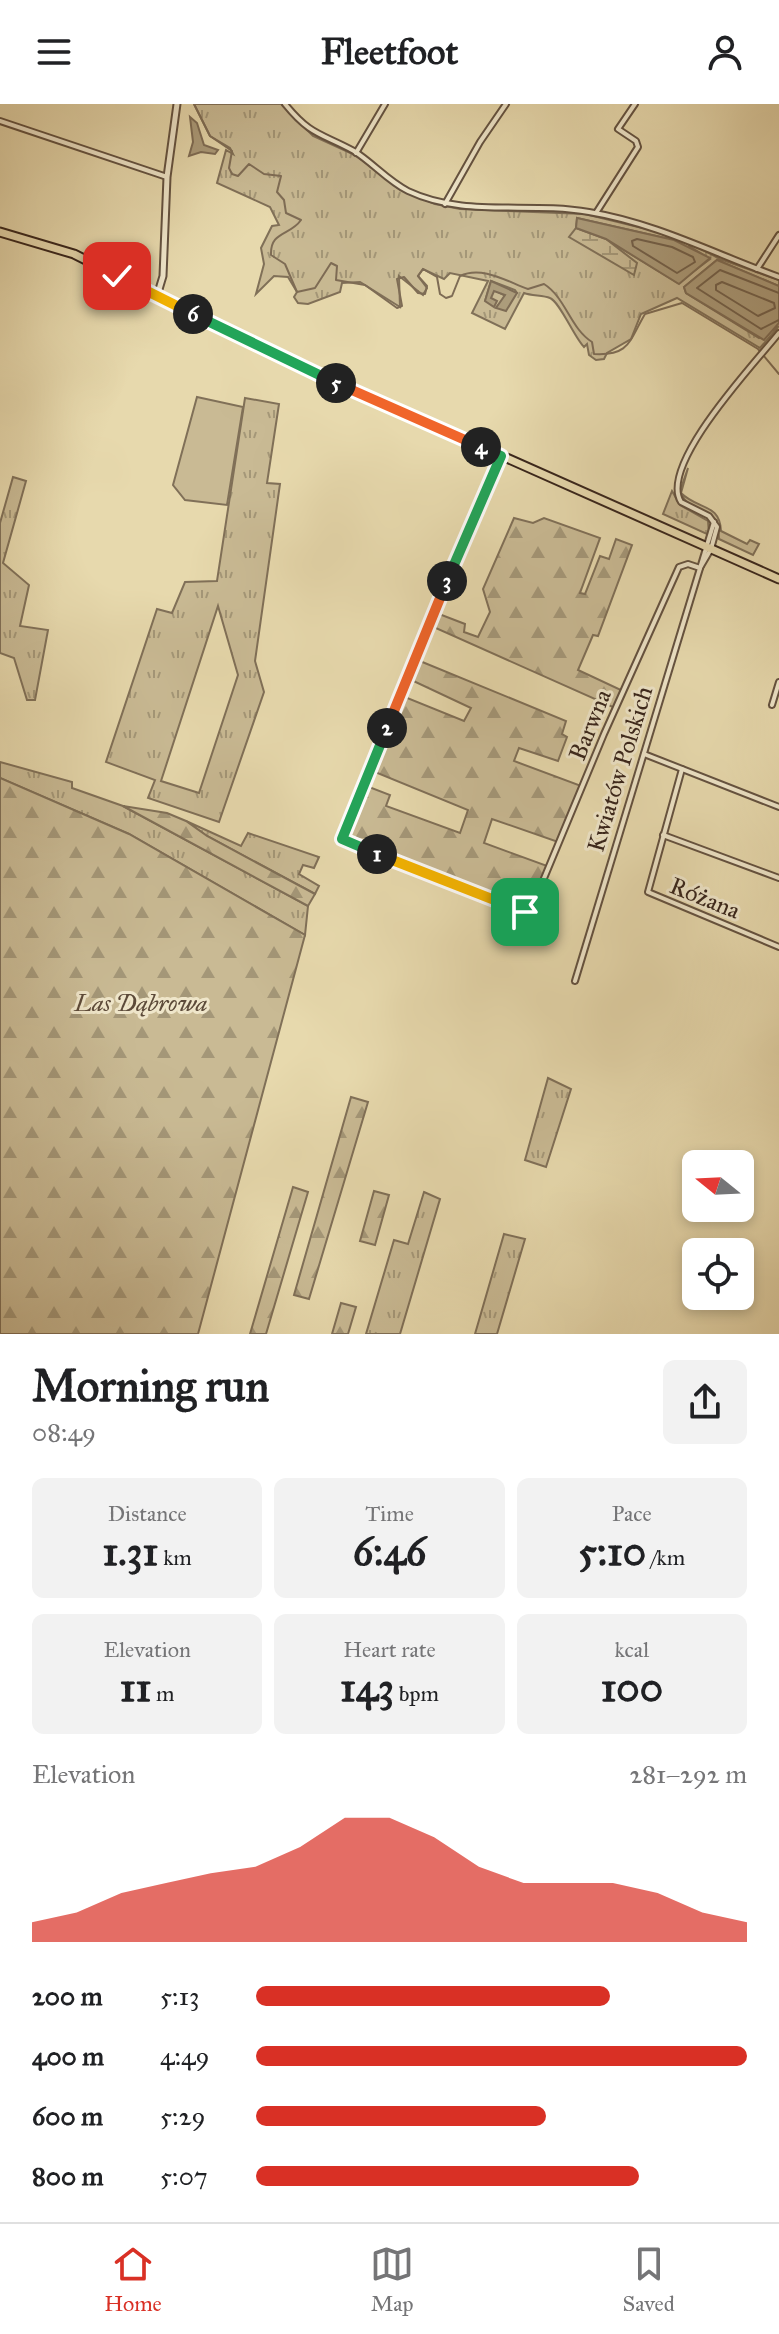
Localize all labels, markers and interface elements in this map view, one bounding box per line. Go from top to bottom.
icon: menu [32,30,76,74]
text: Fleetfoot [321,30,458,74]
icon: person [703,30,747,74]
pin [83,242,151,310]
icon: check [95,254,139,298]
pin: 6 [173,294,213,334]
text: 6 [187,300,199,327]
pin: 5 [316,363,356,403]
text: 5 [331,369,341,396]
pin: 4 [461,427,501,467]
text: 4 [475,433,487,460]
pin: 3 [427,561,467,601]
text: 3 [443,567,451,594]
street label: Kwiatów Polskich [581,682,659,856]
street label: Barwna [562,684,618,765]
pin: 2 [367,708,407,748]
text: 2 [382,714,392,741]
pin: 1 [357,834,397,874]
text: 1 [373,840,381,867]
street label: Różana [665,870,745,926]
pin [491,878,559,946]
icon: arrive [503,890,547,934]
park label: Las Dąbrowa [74,988,207,1018]
north arrow [682,1150,754,1222]
map controls [682,1150,754,1310]
button: locate [682,1238,754,1310]
text: Morning run [32,1359,269,1413]
button: share [663,1360,747,1444]
text: 08:49 [32,1416,96,1448]
text: Distance [108,1500,187,1527]
text: Time [365,1500,414,1527]
text: Pace [612,1500,652,1527]
text: 1.31 [102,1527,158,1576]
text: 6:46 [353,1527,426,1576]
text: 5:10 [578,1527,646,1576]
text: km [158,1544,192,1571]
text: /km [646,1544,685,1571]
text: Elevation [103,1636,191,1663]
text: Heart rate [343,1636,436,1663]
text: kcal [615,1636,649,1663]
text: 11 [120,1663,151,1712]
text: 143 [340,1663,394,1712]
text: 100 [601,1663,663,1712]
text: m [151,1680,175,1707]
text: bpm [394,1680,439,1707]
text: Elevation [32,1758,135,1790]
text: 281–292 m [629,1758,747,1790]
text: 200 m [32,1980,103,2012]
text: 5:13 [160,1980,199,2012]
text: 400 m [32,2040,104,2072]
text: 4:49 [160,2040,210,2072]
text: 600 m [32,2100,103,2132]
text: 5:29 [160,2100,205,2132]
text: 800 m [32,2160,104,2192]
text: 5:07 [160,2160,208,2192]
tab: Home [104,2242,162,2317]
tab: Map [370,2242,414,2317]
tab: Saved [623,2242,675,2317]

